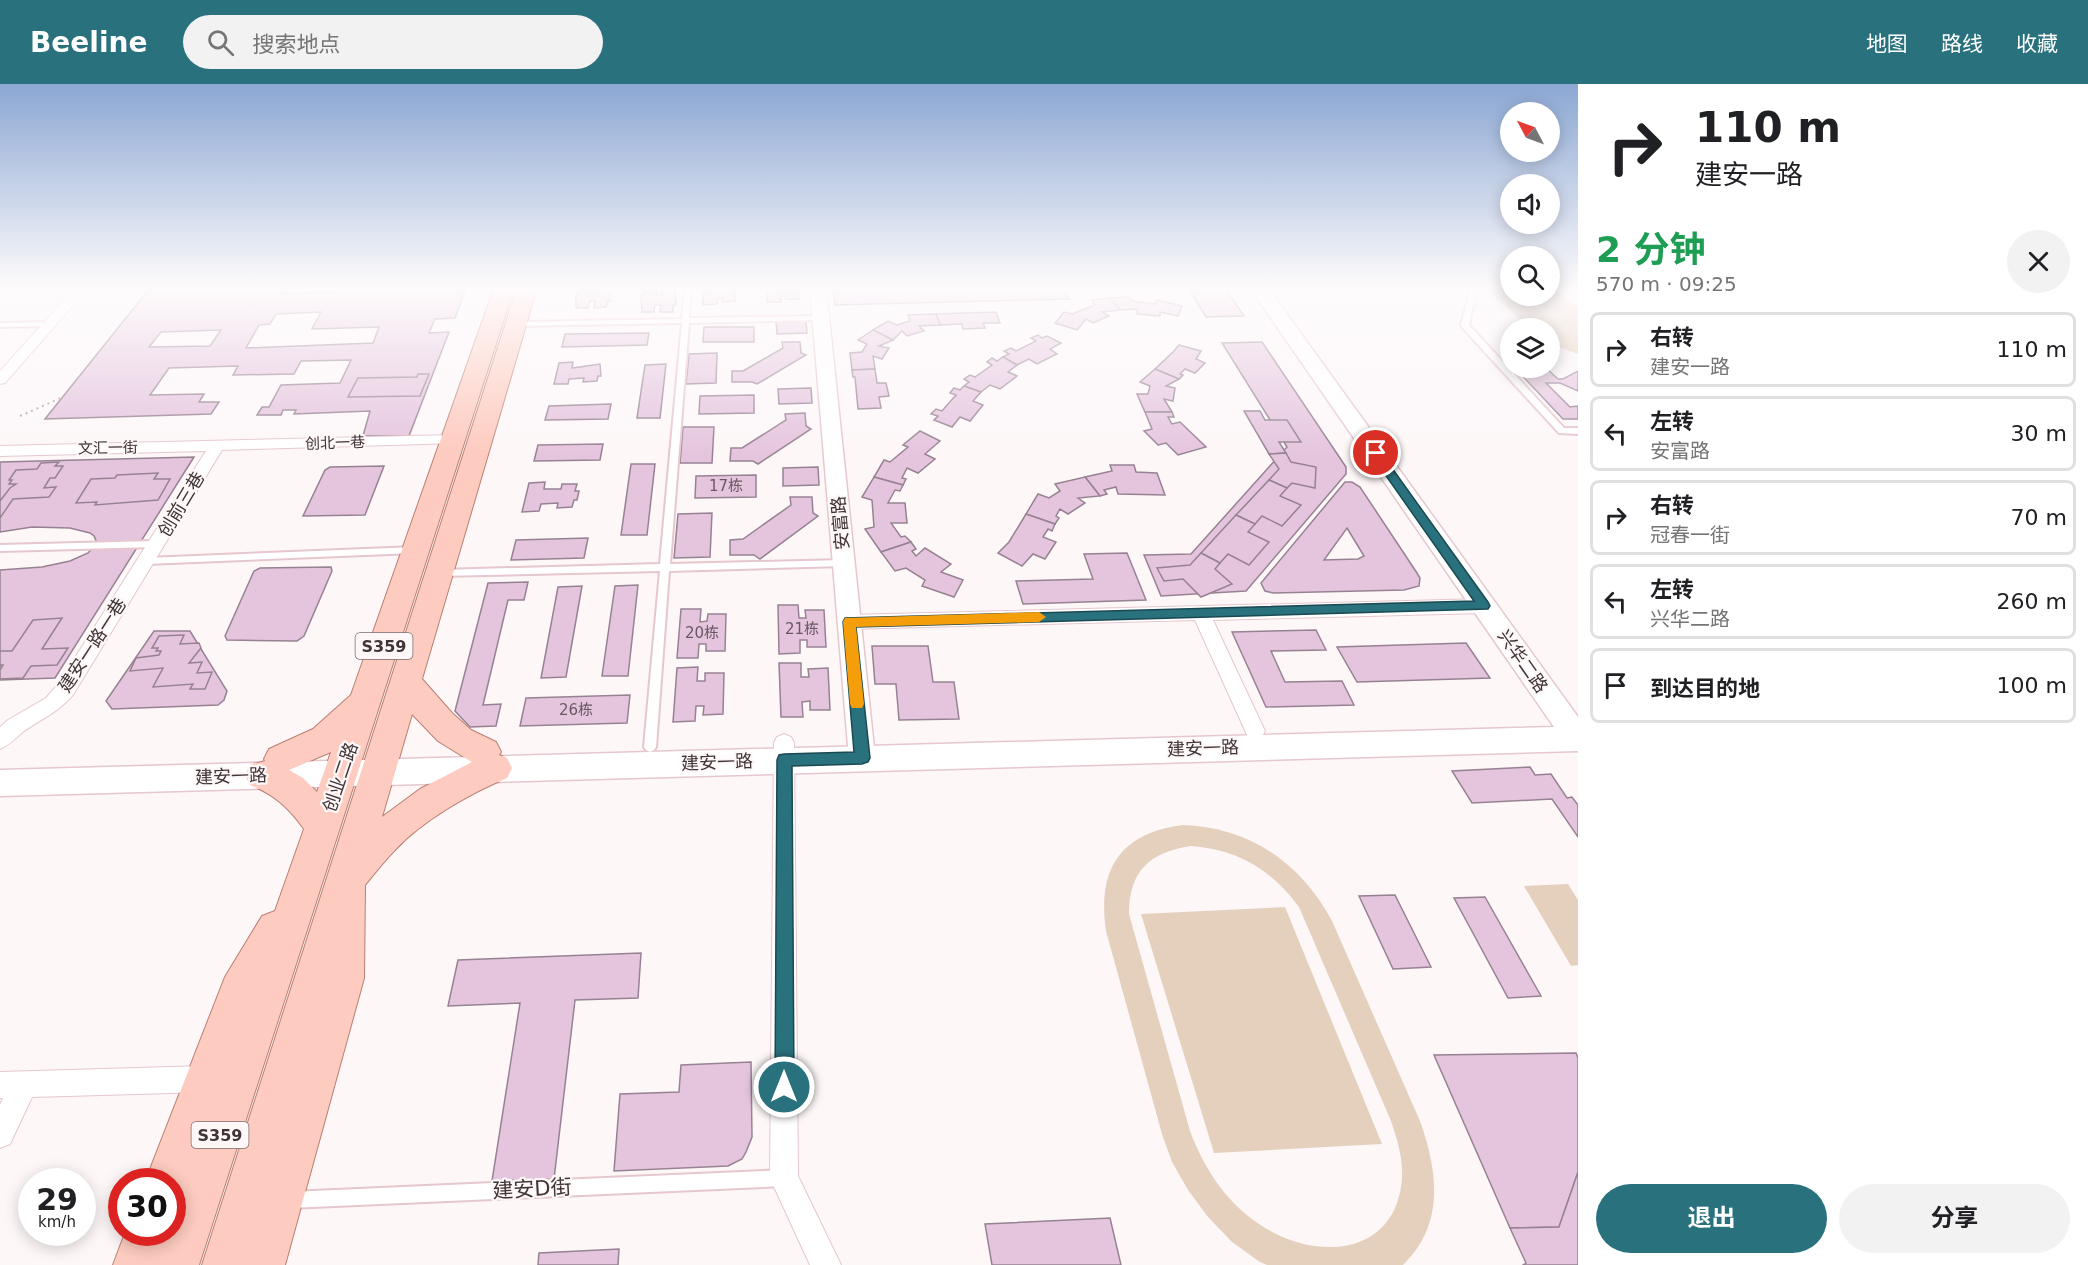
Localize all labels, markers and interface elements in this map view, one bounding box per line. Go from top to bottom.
search box [183,15,603,69]
text: Beeline [30,26,147,59]
icon: search [204,26,237,59]
text: 搜索地点 [252,32,340,57]
text: 地图 [1866,32,1908,56]
text: 路线 [1941,32,1983,56]
text: 收藏 [2016,32,2058,56]
north arrow [1500,102,1560,162]
map controls [1500,102,1560,378]
text: 110 m [1695,103,1841,152]
icon: right [1596,108,1674,186]
text: 建安一路 [1695,159,1803,190]
button: sound [1500,174,1560,234]
text: 2 分钟 [1596,229,1706,270]
button: close [2007,230,2070,293]
button: search [1500,246,1560,306]
text: 570 m · 09:25 [1596,272,1737,296]
button: layers [1500,318,1560,378]
text: 右转 [1650,325,1694,350]
icon: right [1599,333,1632,366]
text: 110 m [1997,337,2067,362]
text: 建安一路 [1650,355,1730,379]
text: 左转 [1650,409,1694,434]
icon: left [1599,417,1632,450]
text: 30 m [2011,421,2067,446]
pin [1350,427,1401,478]
street label: 创北一巷 [305,433,365,453]
icon: arrive [1359,436,1392,469]
street label: 文汇一街 [78,438,138,458]
text: 安富路 [1650,439,1710,463]
street label: 创前三巷 [153,468,209,540]
house number: 17栋 [709,477,743,495]
text: 右转 [1650,493,1694,518]
street label: 安富路 [827,495,853,551]
icon: right [1599,501,1632,534]
text: 70 m [2011,505,2067,530]
text: 冠春一街 [1650,523,1730,547]
text: 左转 [1650,577,1694,602]
icon: left [1599,585,1632,618]
text: 260 m [1997,589,2067,614]
street label: 建安一路一巷 [54,594,130,696]
text: 兴华二路 [1650,607,1730,631]
house number: 21栋 [785,620,819,638]
house number: 20栋 [685,624,719,642]
street label: 兴华二路 [1494,625,1552,697]
road number: S359 [356,633,412,659]
icon: arrive [1599,669,1632,702]
text: 100 m [1997,673,2067,698]
text: 到达目的地 [1650,676,1760,701]
house number: 26栋 [559,701,593,719]
street label: 建安一路 [1167,736,1239,760]
street label: 创业二路 [318,740,362,814]
street label: 建安一路 [681,750,753,774]
street label: 建安一路 [195,764,267,788]
position arrow [752,1055,816,1119]
road number: S359 [192,1122,248,1148]
speed limit sign: 30 [108,1168,186,1246]
street label: 建安D街 [492,1175,572,1203]
text: 29 [36,1182,78,1217]
button: 退出 [1596,1184,1827,1253]
button: 分享 [1839,1184,2070,1253]
text: km/h [38,1213,76,1231]

